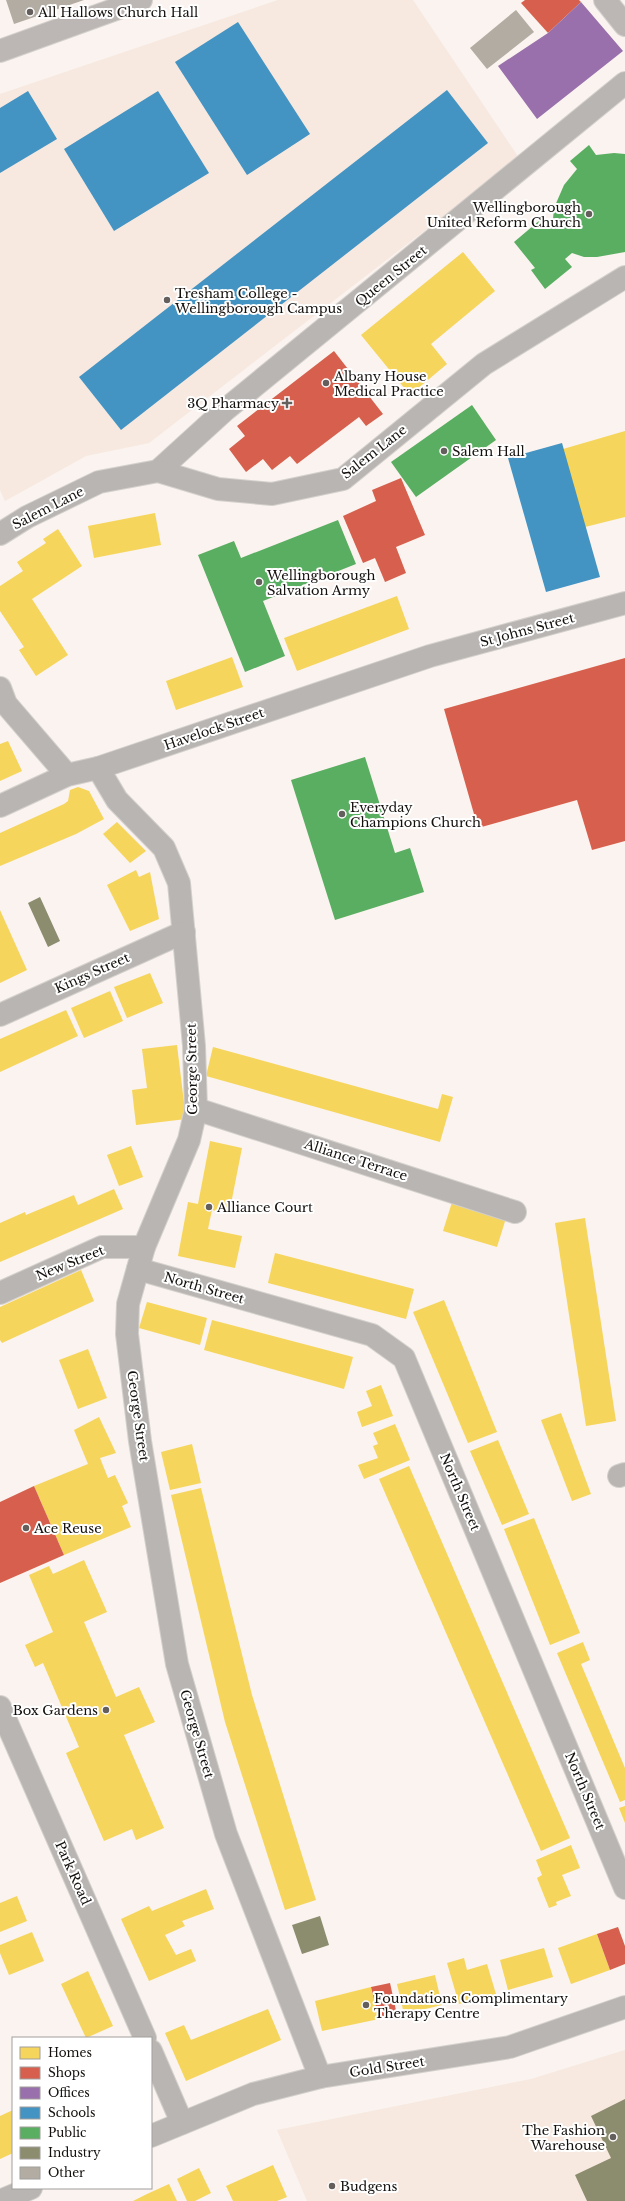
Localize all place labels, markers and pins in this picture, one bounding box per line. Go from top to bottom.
place label: All Hallows Church Hall [37,4,198,21]
marker: All Hallows Church Hall [25,7,35,17]
place label: Wellingborough United Reform Church [427,199,581,231]
marker: Wellingborough United Reform Church [584,209,594,219]
place label: Tresham College - Wellingborough Campus [174,285,342,317]
marker: Tresham College - Wellingborough Campus [162,295,172,305]
place label: Albany House Medical Practice [333,368,444,400]
marker: Albany House Medical Practice [321,378,331,388]
place label: 3Q Pharmacy [187,395,280,412]
marker: 3Q Pharmacy [282,398,292,408]
place label: Salem Hall [452,443,525,460]
marker: Salem Hall [439,446,449,456]
place label: Wellingborough Salvation Army [266,567,375,599]
marker: Wellingborough Salvation Army [254,577,264,587]
place label: Everyday Champions Church [350,799,481,831]
marker: Everyday Champions Church [337,809,347,819]
place label: Alliance Court [216,1199,313,1216]
marker: Alliance Court [204,1202,214,1212]
place label: Ace Reuse [33,1520,102,1537]
marker: Ace Reuse [21,1523,31,1533]
place label: Box Gardens [13,1702,98,1719]
marker: Box Gardens [101,1705,111,1715]
place label: Foundations Complimentary Therapy Centre [374,1990,569,2022]
marker: Foundations Complimentary Therapy Centre [361,2000,371,2010]
place label: The Fashion Warehouse [522,2122,605,2154]
marker: The Fashion Warehouse [608,2132,618,2142]
place label: Budgens [340,2178,398,2195]
marker: Budgens [327,2181,337,2191]

